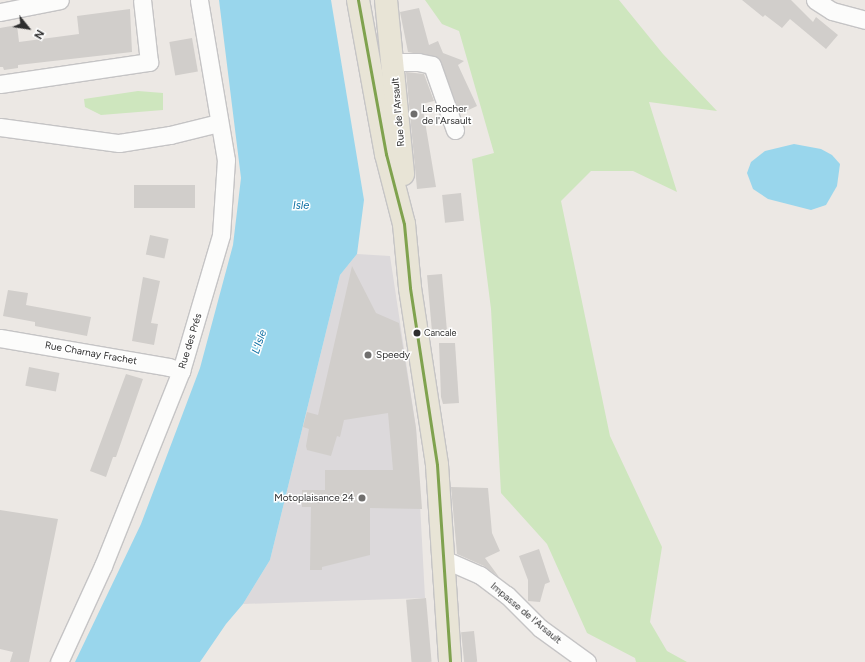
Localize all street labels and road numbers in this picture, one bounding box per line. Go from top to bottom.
street label: Rue de l'Arsault [389,77,407,147]
street label: Rue des Prés [176,312,204,370]
street label: Rue Charnay Frachet [44,339,138,367]
street label: Impasse de l'Arsault [488,580,564,646]

